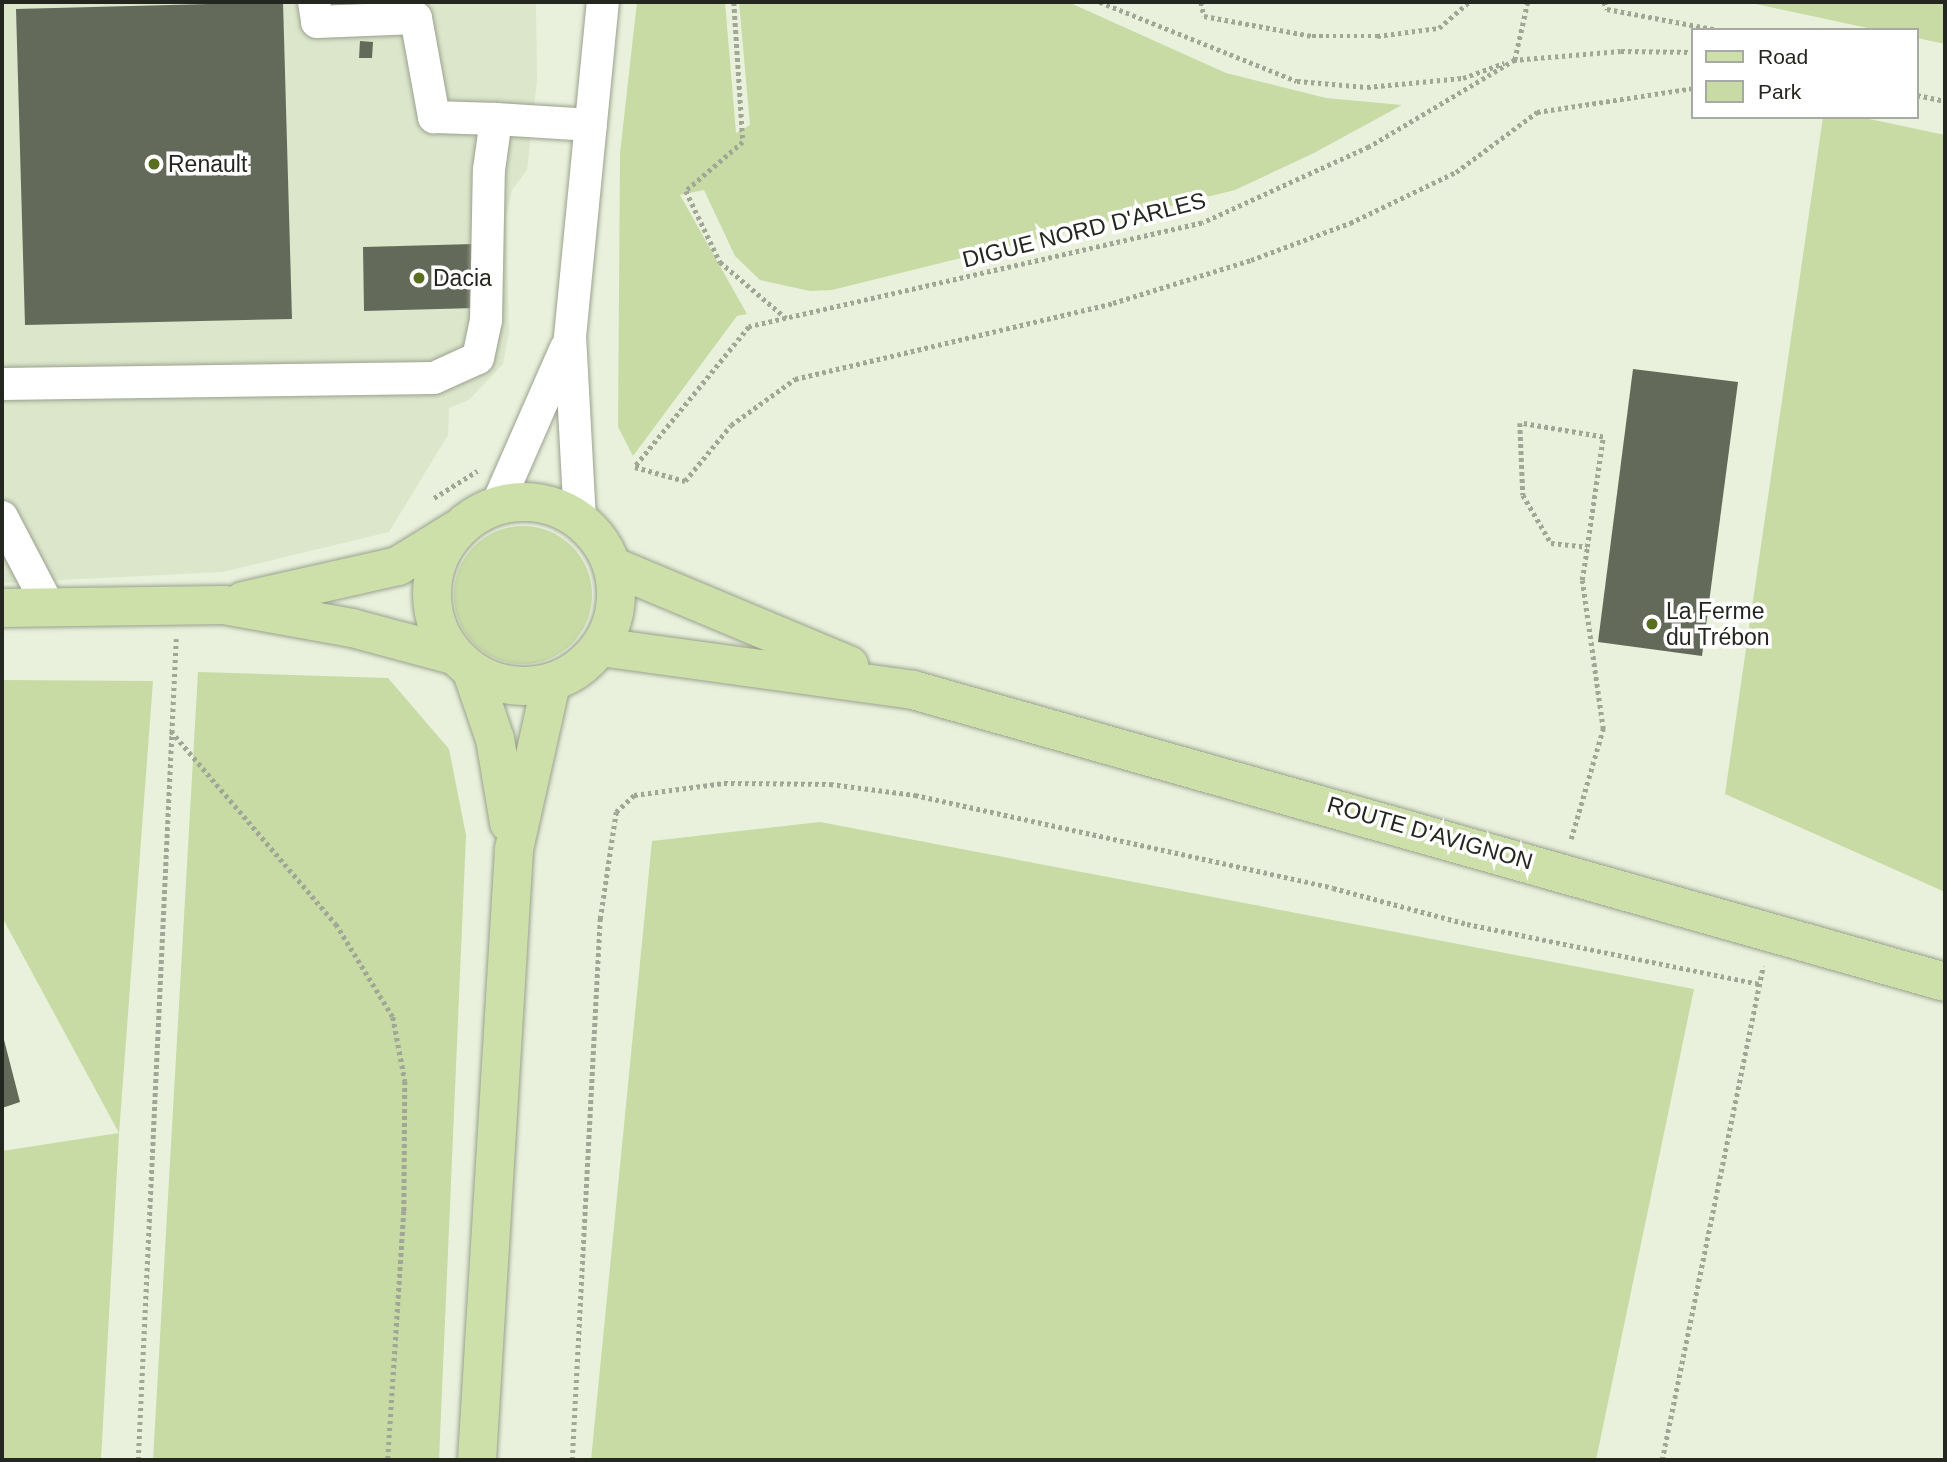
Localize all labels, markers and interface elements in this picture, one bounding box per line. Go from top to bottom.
legend [1692,28,1919,119]
text: Road [1758,45,1808,68]
text: Park [1758,80,1801,103]
place label: Renault [168,150,247,178]
marker: Renault [146,156,162,172]
street label: DIGUE NORD D'ARLES [959,186,1209,274]
place label: Dacia [433,264,492,292]
marker: Dacia [411,270,427,286]
place label: La Ferme du Trébon [1666,597,1770,651]
marker: La Ferme du Trébon [1644,616,1660,632]
street label: ROUTE D'AVIGNON [1324,790,1536,876]

